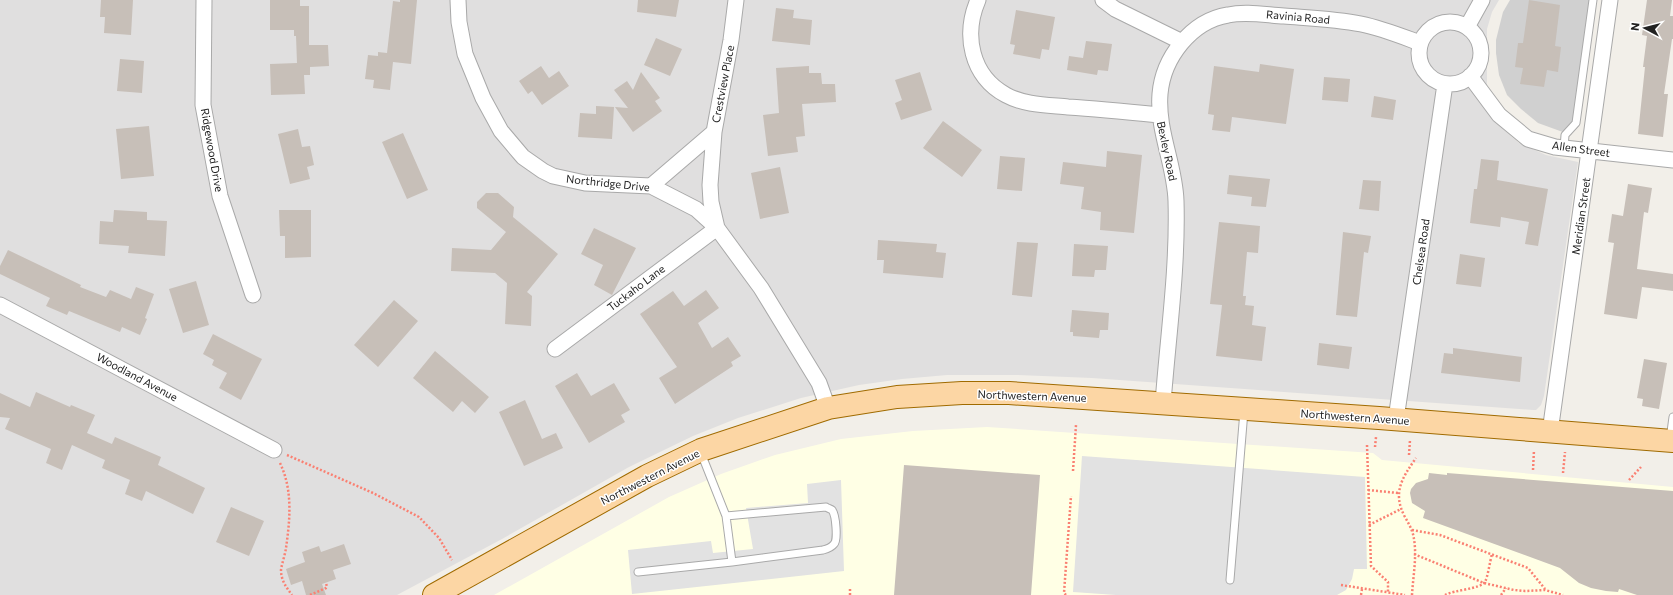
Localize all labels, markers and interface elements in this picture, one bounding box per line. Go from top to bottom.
street label: Ravinia Road [1266,7,1331,26]
north arrow [1625,8,1665,48]
text: N [1628,22,1642,32]
street label: Crestview Place [709,44,736,124]
street label: Ridgewood Drive [199,107,226,193]
street label: Bexley Road [1155,120,1180,182]
street label: Allen Street [1551,138,1611,159]
street label: Northridge Drive [566,172,651,193]
street label: Meridian Street [1569,176,1592,255]
street label: Chelsea Road [1409,218,1432,286]
street label: Tuckaho Lane [604,262,667,313]
street label: Woodland Avenue [94,350,180,403]
street label: Northwestern Avenue [977,387,1087,404]
street label: Northwestern Avenue [1300,406,1410,427]
street label: Northwestern Avenue [598,446,701,507]

